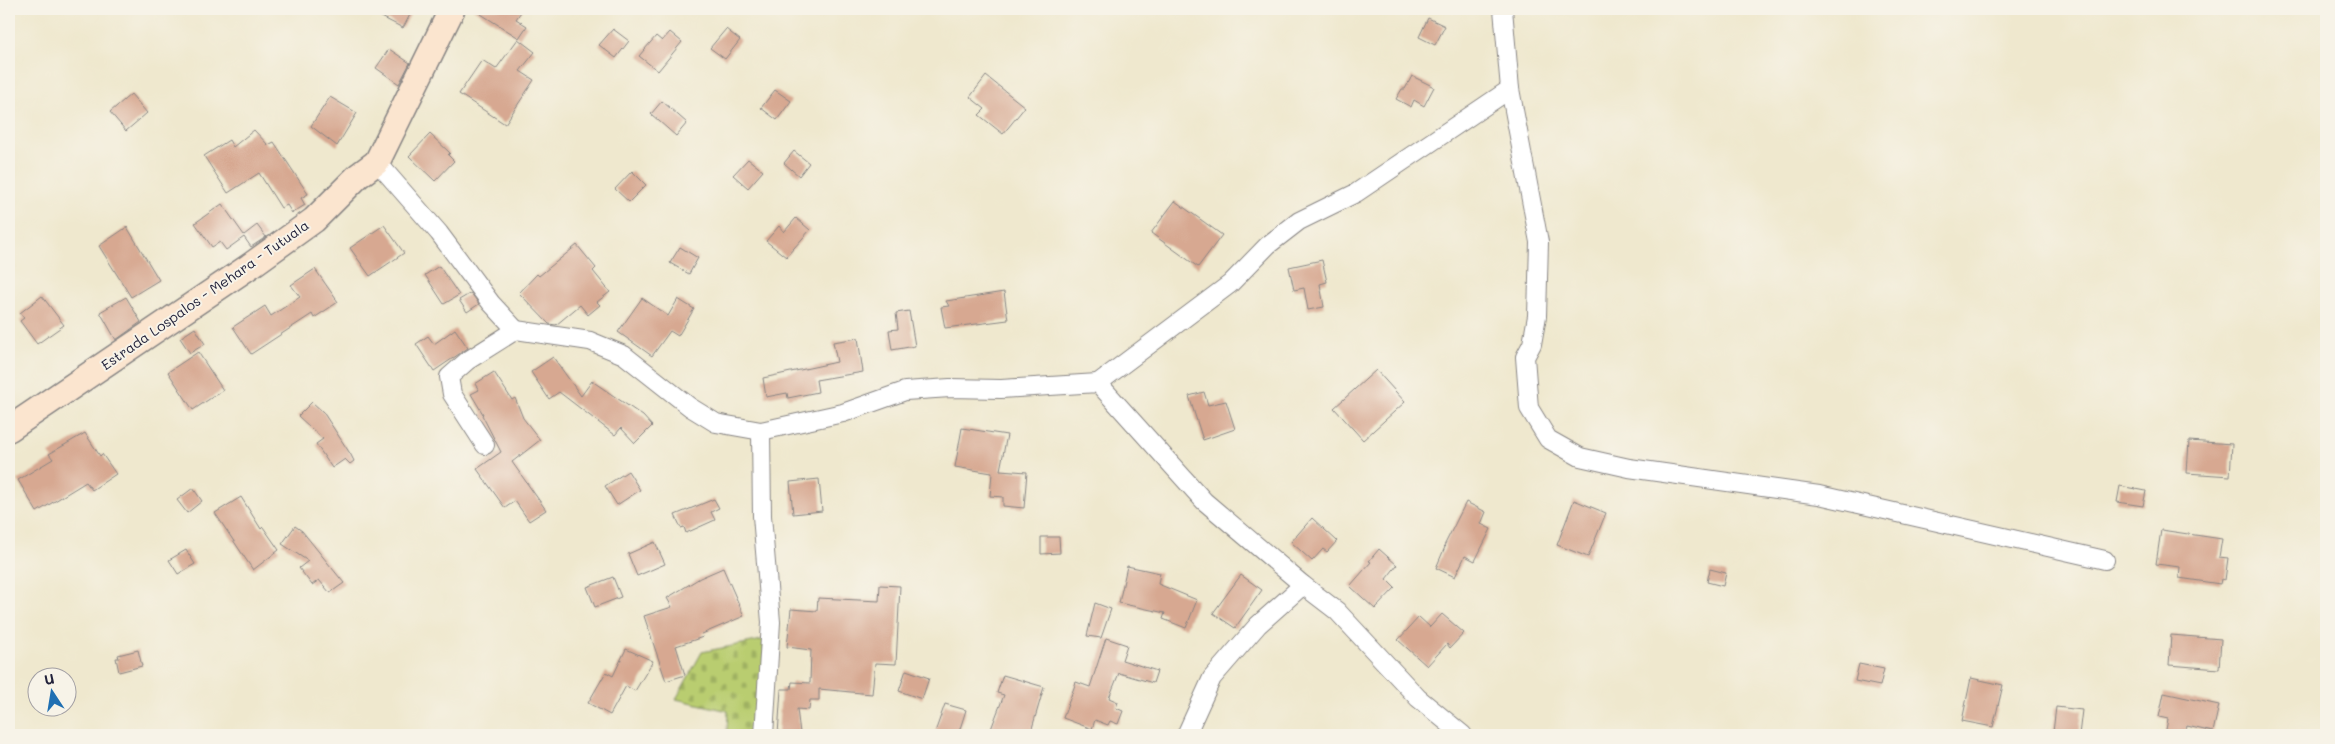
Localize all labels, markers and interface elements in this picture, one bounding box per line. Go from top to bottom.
street label: Estrada Lospalos - Mehara - Tutuala [97,215,312,374]
north arrow [28,666,78,716]
text: U [42,668,56,689]

